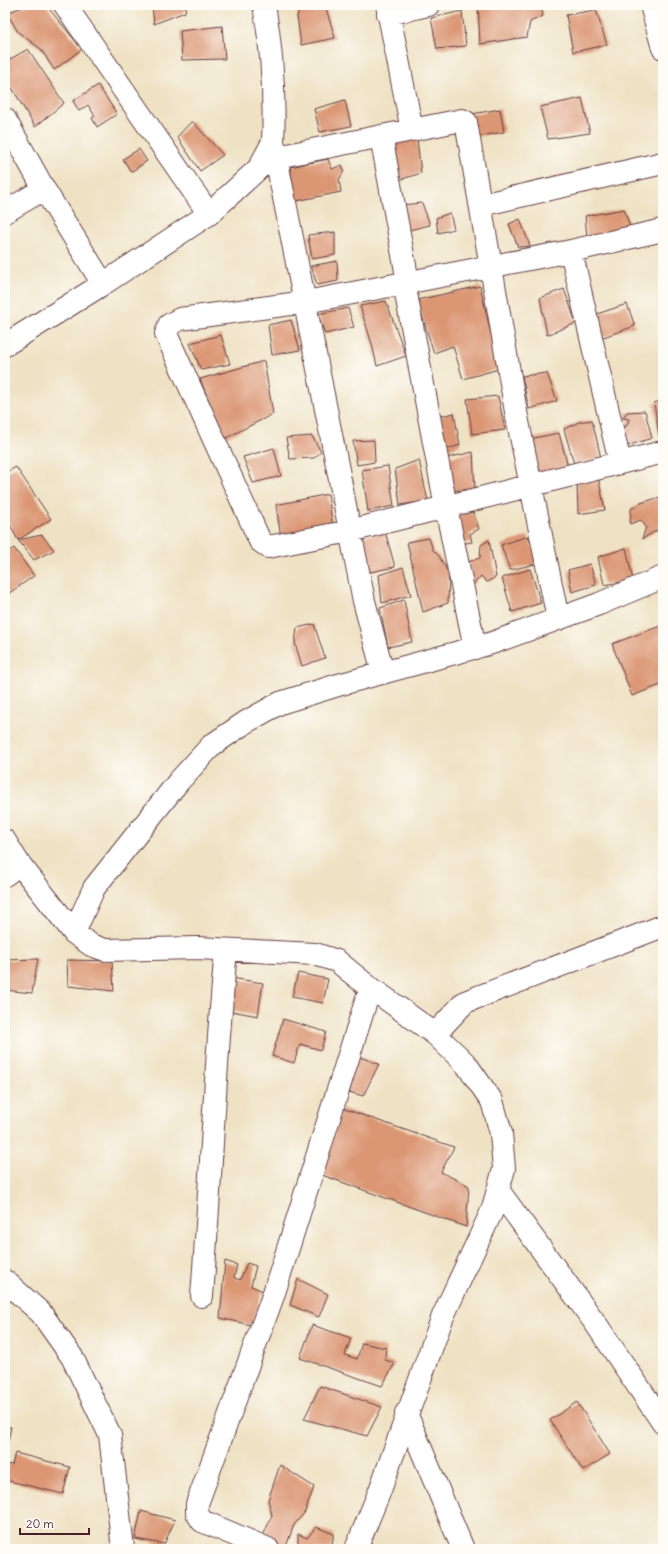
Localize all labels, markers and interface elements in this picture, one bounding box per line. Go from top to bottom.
scale bar [20,1510,89,1536]
text: 20 m [26,1516,54,1531]

